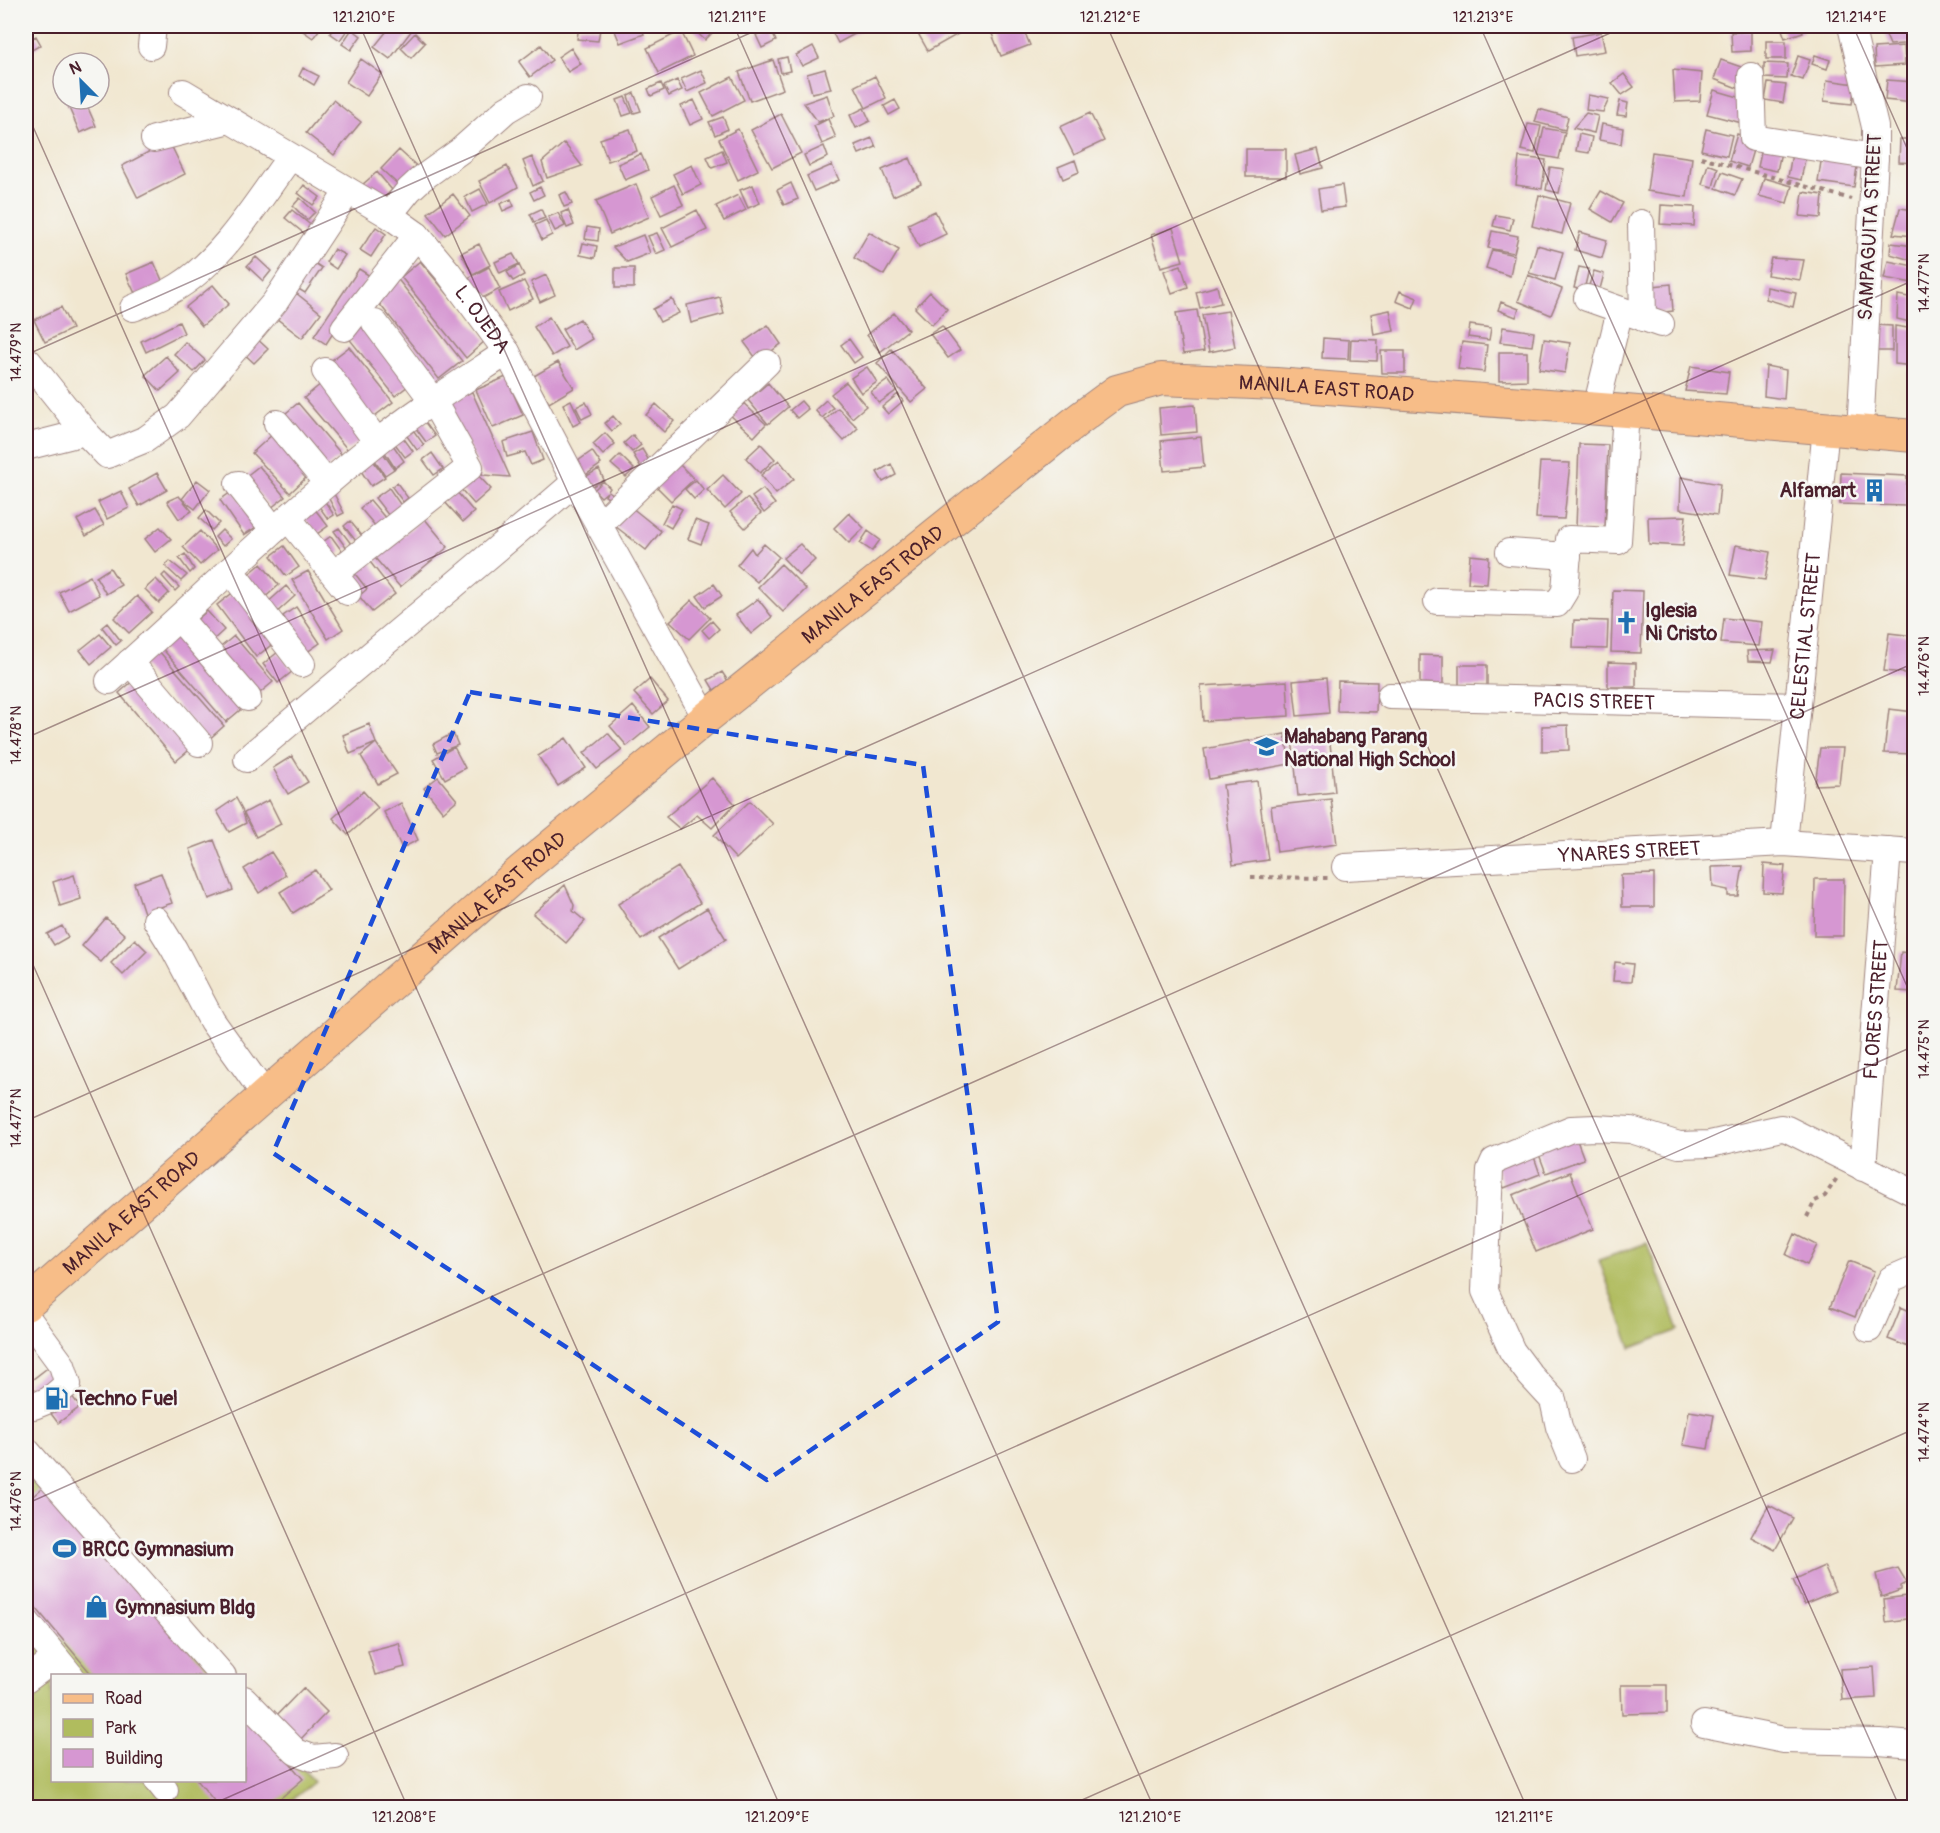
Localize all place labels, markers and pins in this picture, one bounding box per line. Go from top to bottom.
building icon: Alfamart [1861,477,1887,503]
place label: Alfamart [1779,478,1857,503]
place label: Iglesia Ni Cristo [1645,598,1717,646]
church icon: Iglesia Ni Cristo [1614,609,1640,635]
place label: Mahabang Parang National High School [1284,724,1456,772]
school or university icon: Mahabang Parang National High School [1253,734,1279,760]
fuel station icon: Techno Fuel [44,1385,70,1411]
place label: Techno Fuel [74,1386,178,1411]
sports icon: BRCC Gymnasium [51,1536,77,1562]
place label: BRCC Gymnasium [82,1537,234,1562]
shop icon: Gymnasium Bldg [84,1594,110,1620]
place label: Gymnasium Bldg [115,1595,255,1620]

